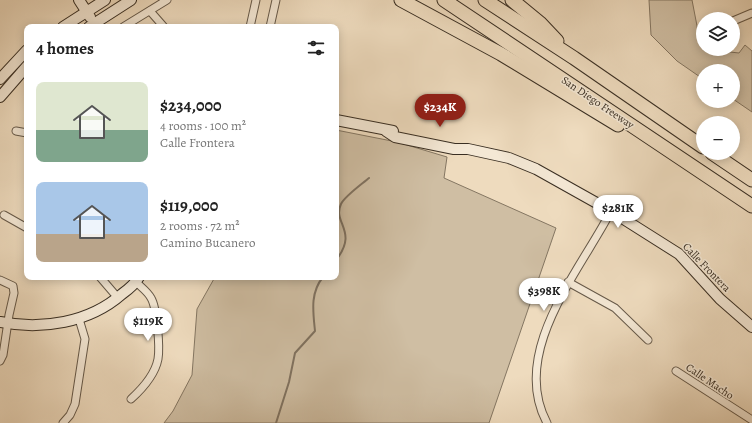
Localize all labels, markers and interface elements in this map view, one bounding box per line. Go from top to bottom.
map controls [696,12,740,160]
button: layers [696,12,740,56]
text: 4 homes [36,37,94,60]
icon: filters [305,37,327,59]
button: + [696,64,740,108]
street label: San Diego Freeway [558,73,637,132]
text: $234,000 [160,94,222,117]
pin: $234K [412,94,468,128]
icon: home [68,98,116,146]
text: $234K [424,98,456,115]
button: − [696,116,740,160]
text: 4 rooms · 100 m² [160,117,246,134]
text: Calle Frontera [160,134,235,151]
text: $119,000 [160,194,218,217]
pin: $281K [590,195,646,229]
icon: home [68,198,116,246]
text: $281K [602,199,634,216]
text: 2 rooms · 72 m² [160,217,240,234]
text: Camino Bucanero [160,234,255,251]
street label: Calle Frontera [679,239,735,296]
pin: $398K [516,278,572,312]
text: $398K [528,282,560,299]
pin: $119K [120,308,176,342]
text: $119K [133,312,163,329]
street label: Calle Macho [683,360,737,403]

